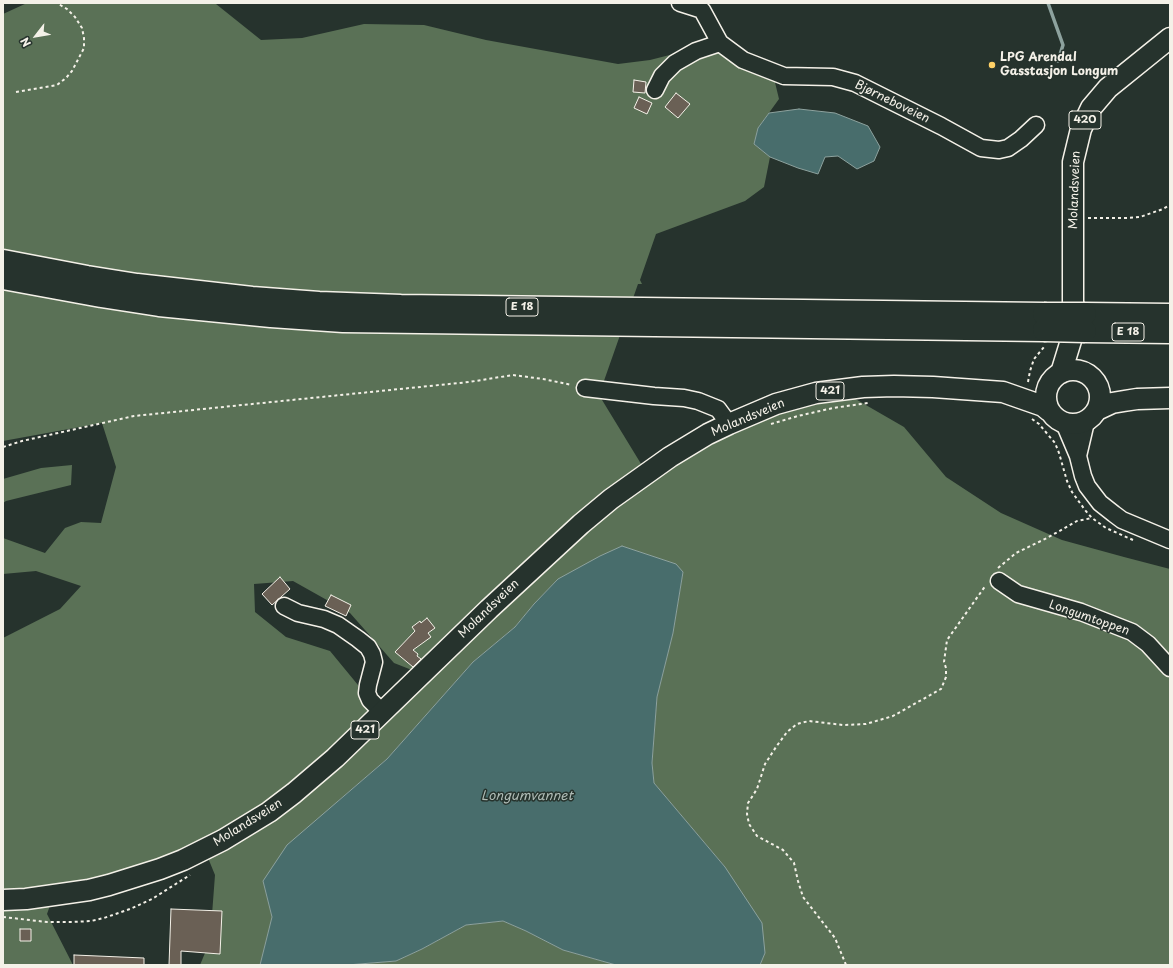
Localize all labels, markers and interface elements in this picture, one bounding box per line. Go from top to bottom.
north arrow [16,16,56,56]
text: N [16,34,35,51]
place label: LPG Arendal Gasstasjon Longum [1000,51,1118,79]
marker: LPG Arendal Gasstasjon Longum [987,60,997,70]
street label: Bjørneboveien [852,78,932,126]
road number: 420 [1069,111,1101,129]
street label: Molandsveien [1066,151,1084,229]
road number: E 18 [506,298,538,316]
road number: E 18 [1112,323,1144,341]
road number: 421 [816,382,844,400]
street label: Molandsveien [709,396,787,440]
street label: Molandsveien [456,577,522,641]
street label: Longumtoppen [1047,597,1131,639]
road number: 421 [351,721,379,739]
water label: Longumvannet [481,788,573,804]
street label: Molandsveien [211,796,285,850]

